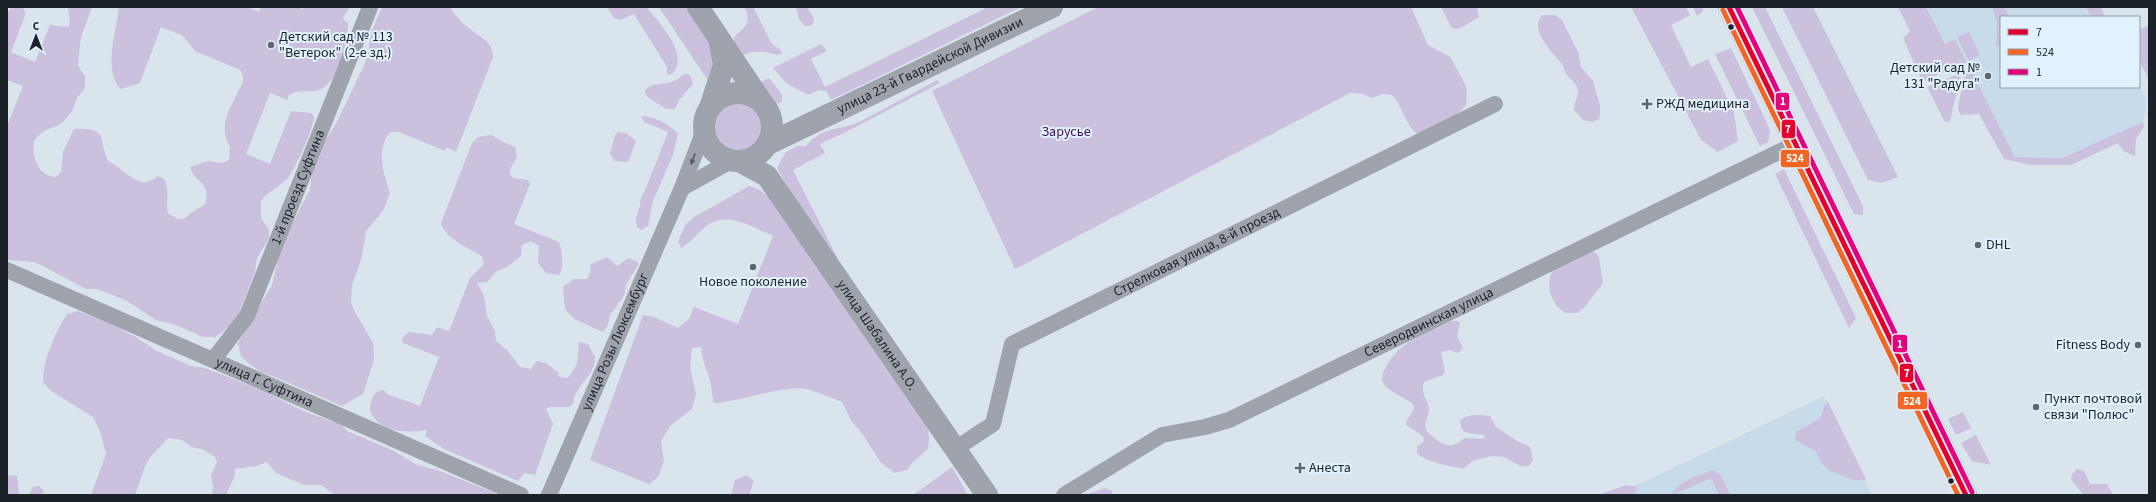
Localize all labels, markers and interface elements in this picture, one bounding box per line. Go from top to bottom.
street label: улица 23-й Гвардейской Дивизии [834,12,1027,119]
north arrow [16,16,56,56]
legend [2000,16,2140,88]
text: С [33,19,40,34]
unlabelled marker [1726,22,1736,32]
text: 7 [2036,24,2042,41]
place label: Детский сад № 113 "Ветерок" (2-е зд.) [279,27,393,63]
marker: Детский сад № 113 "Ветерок" (2-е зд.) [266,40,276,50]
text: 524 [2036,44,2054,61]
place label: Детский сад № 131 "Радуга" [1890,58,1980,94]
text: 1 [2036,64,2042,81]
marker: Детский сад № 131 "Радуга" [1983,71,1993,81]
line badge: 1 [1775,92,1790,111]
place label: РЖД медицина [1656,94,1749,114]
text: 1 [1780,94,1786,109]
marker: РЖД медицина [1641,98,1653,110]
line badge: 7 [1781,119,1796,139]
park label: Зарусье [1041,122,1091,142]
text: 7 [1785,122,1791,137]
street label: 1-й проезд Суфтина [266,127,330,248]
line badge: 524 [1780,149,1810,168]
text: 524 [1786,151,1804,166]
one-way arrow [689,154,695,166]
street label: Стрелковая улица, 8-й проезд [1110,202,1284,302]
place label: DHL [1986,235,2011,255]
marker: DHL [1973,240,1983,250]
marker: Новое поколение [748,262,758,272]
street label: улица Розы Люксембург [577,269,654,414]
place label: Новое поколение [699,272,807,292]
street label: улица Шабалина А.О. [832,276,922,395]
street label: Северодвинская улица [1361,282,1497,363]
line badge: 1 [1892,334,1908,353]
place label: Fitness Body [2056,335,2130,355]
text: 1 [1897,337,1903,352]
marker: Fitness Body [2133,340,2143,350]
street label: улица Г. Суфтина [212,353,316,413]
line badge: 7 [1899,363,1914,383]
text: 7 [1904,366,1910,381]
place label: Пункт почтовой связи "Полюс" [2044,389,2142,425]
line badge: 524 [1897,391,1928,410]
text: 524 [1903,394,1921,409]
marker: Пункт почтовой связи "Полюс" [2031,402,2041,412]
place label: Анеста [1309,458,1351,478]
marker: Анеста [1294,462,1306,474]
unlabelled marker [1946,476,1956,486]

